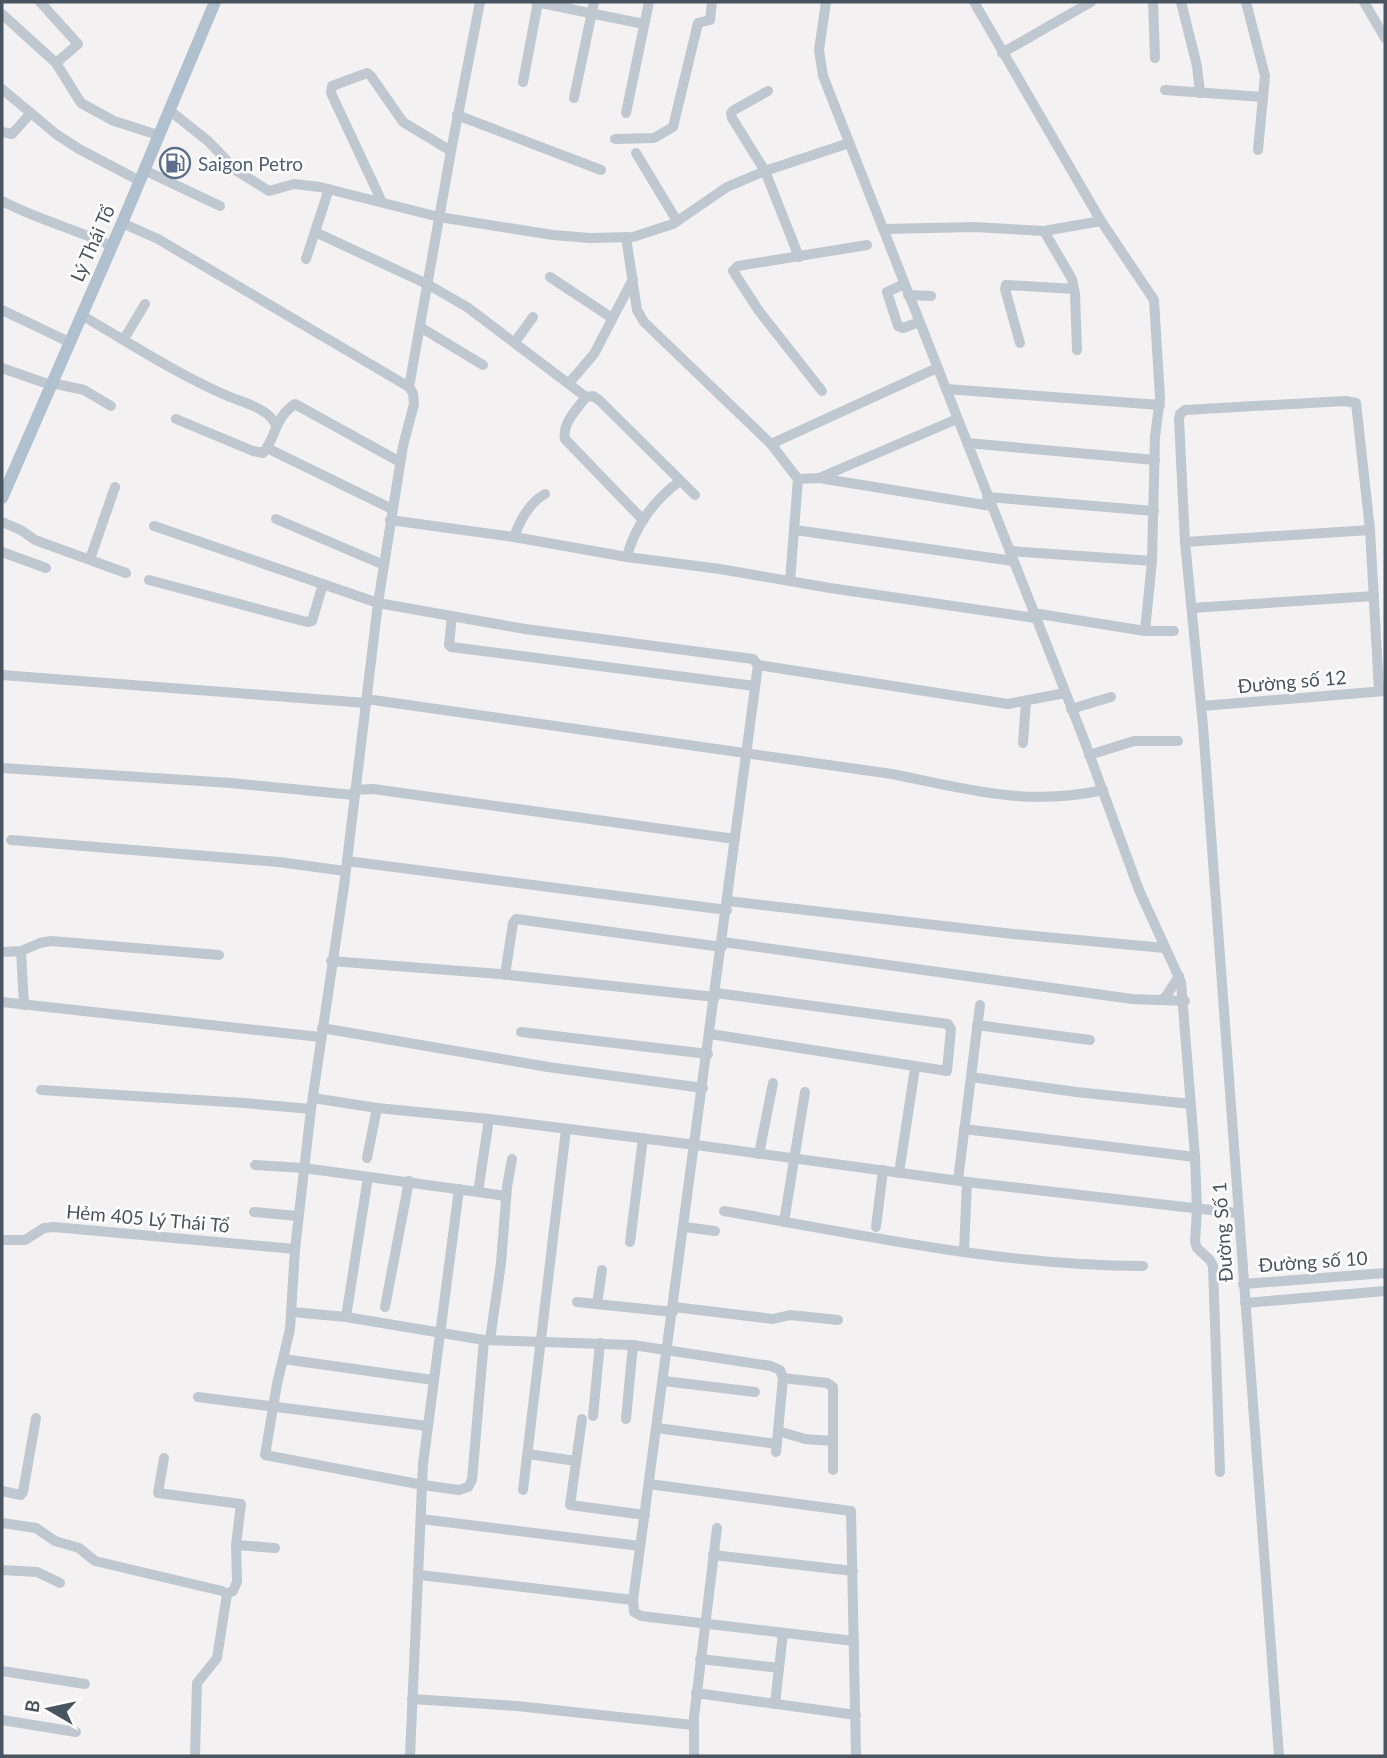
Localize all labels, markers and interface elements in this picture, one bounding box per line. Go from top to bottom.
fuel station icon: Saigon Petro [158,146,192,180]
place label: Saigon Petro [198,152,303,175]
street label: Lý Thái Tổ [65,201,119,285]
street label: Đường số 12 [1237,665,1347,697]
street label: Đường Số 1 [1207,1181,1237,1283]
street label: Hẻm 405 Lý Thái Tổ [65,1199,231,1237]
street label: Đường số 10 [1258,1246,1368,1276]
north arrow [14,1674,84,1744]
text: B [19,1698,44,1714]

